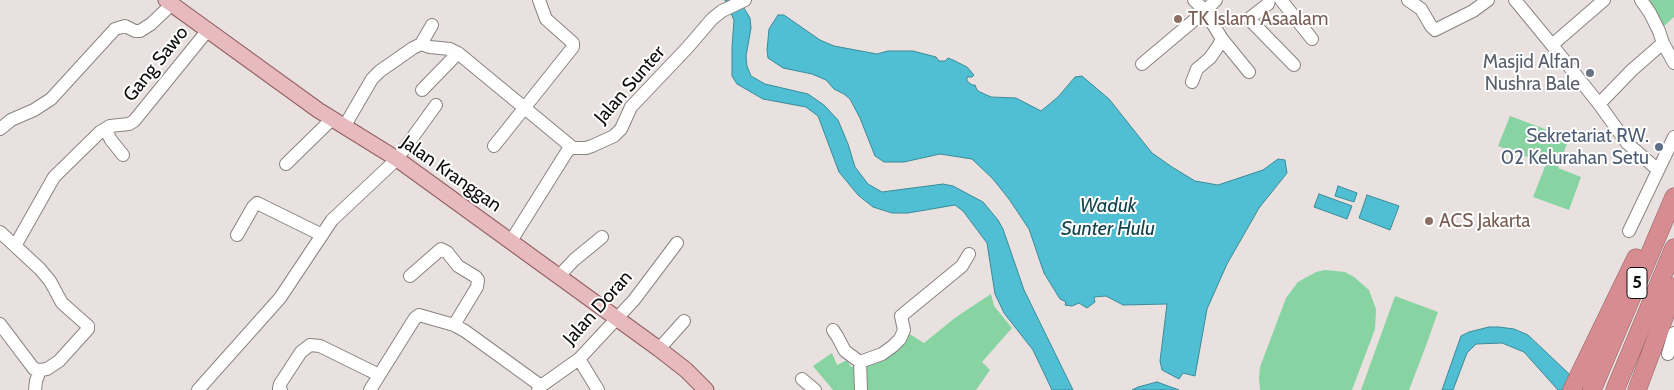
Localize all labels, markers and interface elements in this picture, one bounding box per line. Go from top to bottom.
place label: TK Islam Asaalam [1188,8,1328,30]
marker: TK Islam Asaalam [1172,13,1184,25]
street label: Gang Sawo [119,22,193,106]
street label: Jalan Sunter [590,41,670,129]
place label: Masjid Alfan Nushra Bale [1483,51,1580,95]
marker: Masjid Alfan Nushra Bale [1584,67,1596,79]
place label: Sekretariat RW. 02 Kelurahan Setu [1501,125,1649,169]
street label: Jalan Kranggan [396,131,506,217]
marker: Sekretariat RW. 02 Kelurahan Setu [1653,141,1665,153]
water label: Waduk Sunter Hulu [1061,194,1155,241]
place label: ACS Jakarta [1439,210,1530,232]
marker: ACS Jakarta [1423,215,1435,227]
street label: Jalan Doran [559,266,637,350]
road number: 5 [1627,268,1647,298]

